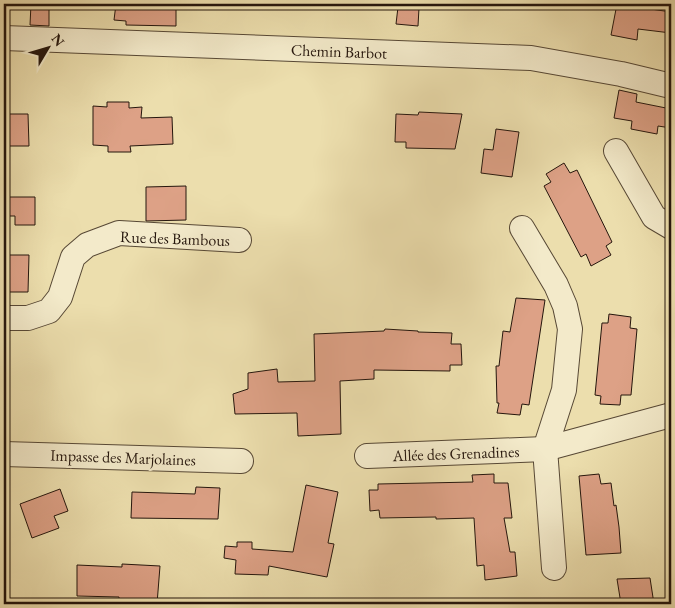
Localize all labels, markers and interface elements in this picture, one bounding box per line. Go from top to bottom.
north arrow [22,22,72,72]
text: N [48,30,69,51]
street label: Chemin Barbot [291,39,387,64]
street label: Rue des Bambous [120,226,230,251]
street label: Allée des Grenadines [391,441,520,466]
street label: Impasse des Marjolaines [50,444,196,471]

